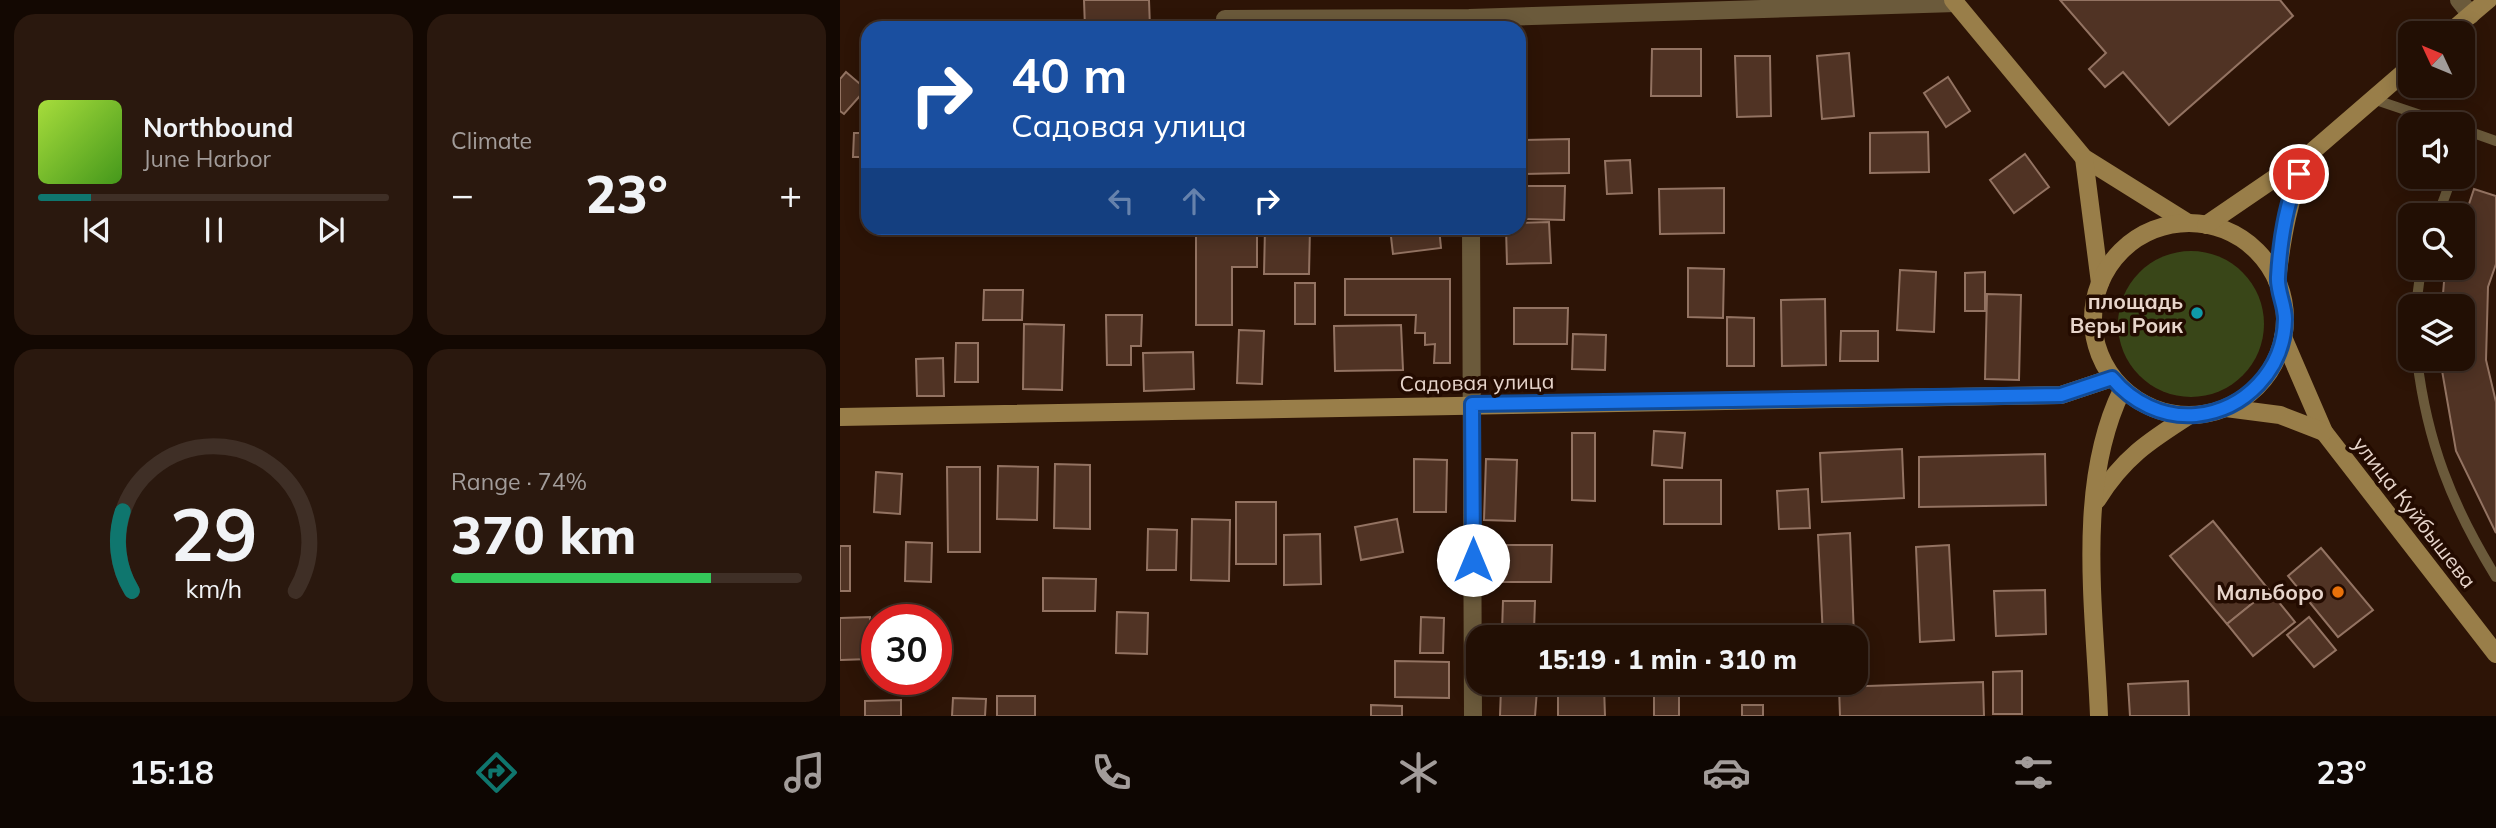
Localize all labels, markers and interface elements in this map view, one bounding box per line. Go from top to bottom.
north arrow [2398,21,2474,98]
map controls [2398,21,2475,371]
text: 40 m [1011,44,1127,105]
icon: right [896,49,987,140]
text: Садовая улица [1011,105,1247,145]
text: Northbound [143,111,293,144]
button: sound [2398,112,2475,189]
text: Climate [451,126,532,155]
text: June Harbor [143,144,271,173]
pin [2269,144,2329,204]
icon: arrive [2280,155,2318,193]
text: 23° [585,161,668,226]
text: − [451,170,474,218]
text: + [779,170,802,218]
icon: left [1102,182,1140,220]
icon: ahead [1175,182,1213,220]
icon: right [1248,182,1286,220]
button: search [2398,203,2475,280]
icon: previous [78,211,116,249]
icon: pause [195,211,233,249]
icon: next [312,211,350,249]
place label: площадь Веры Роик [2070,288,2184,338]
button: layers [2398,294,2475,371]
marker: площадь Веры Роик [2189,305,2205,321]
street label: Садовая улица [1399,368,1555,396]
street label: улица Куйбышева [2348,431,2482,593]
text: Range · 74% [451,467,587,496]
text: 29 [170,489,257,580]
text: 370 km [451,502,636,567]
position arrow [1436,523,1510,597]
text: km/h [185,573,242,604]
place label: Мальборо [2216,579,2324,605]
marker: Мальборо [2330,584,2346,600]
speed limit sign: 30 [861,604,952,695]
text: 15:19 · 1 min · 310 m [1537,643,1797,676]
icon: directions [472,748,521,797]
icon: music [780,748,829,797]
icon: phone [1087,748,1136,797]
icon: climate [1394,748,1443,797]
icon: car [1702,748,1751,797]
icon: filters [2009,748,2058,797]
text: 15:18 [129,752,214,792]
text: 23° [2316,752,2367,792]

